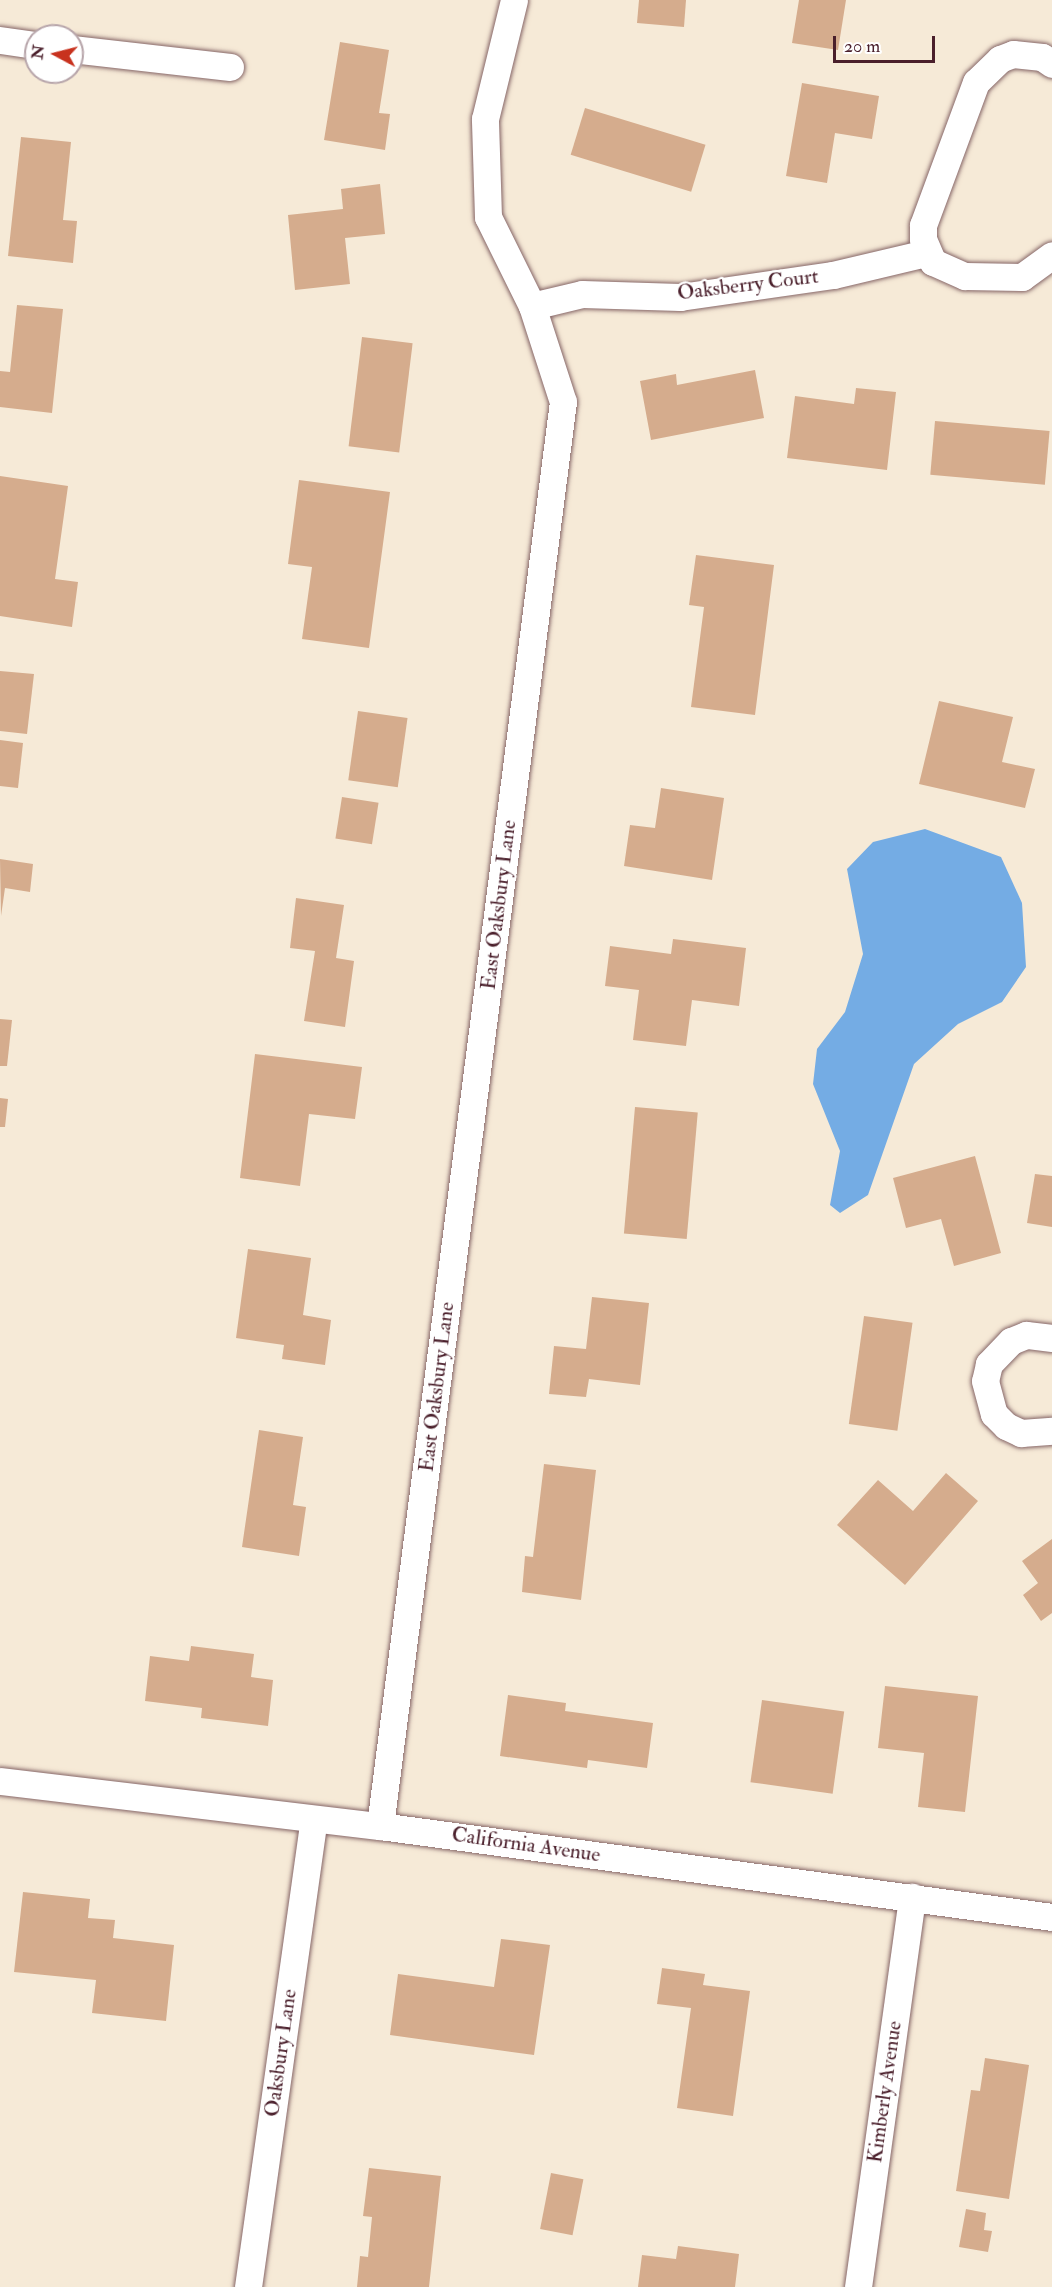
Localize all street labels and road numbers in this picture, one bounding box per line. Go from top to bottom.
street label: Oaksberry Court [676,264,820,306]
street label: East Oaksbury Lane [476,819,522,991]
street label: East Oaksbury Lane [414,1301,460,1473]
street label: California Avenue [450,1822,602,1868]
street label: Oaksbury Lane [260,1987,302,2119]
street label: Kimberly Avenue [863,2019,907,2165]

